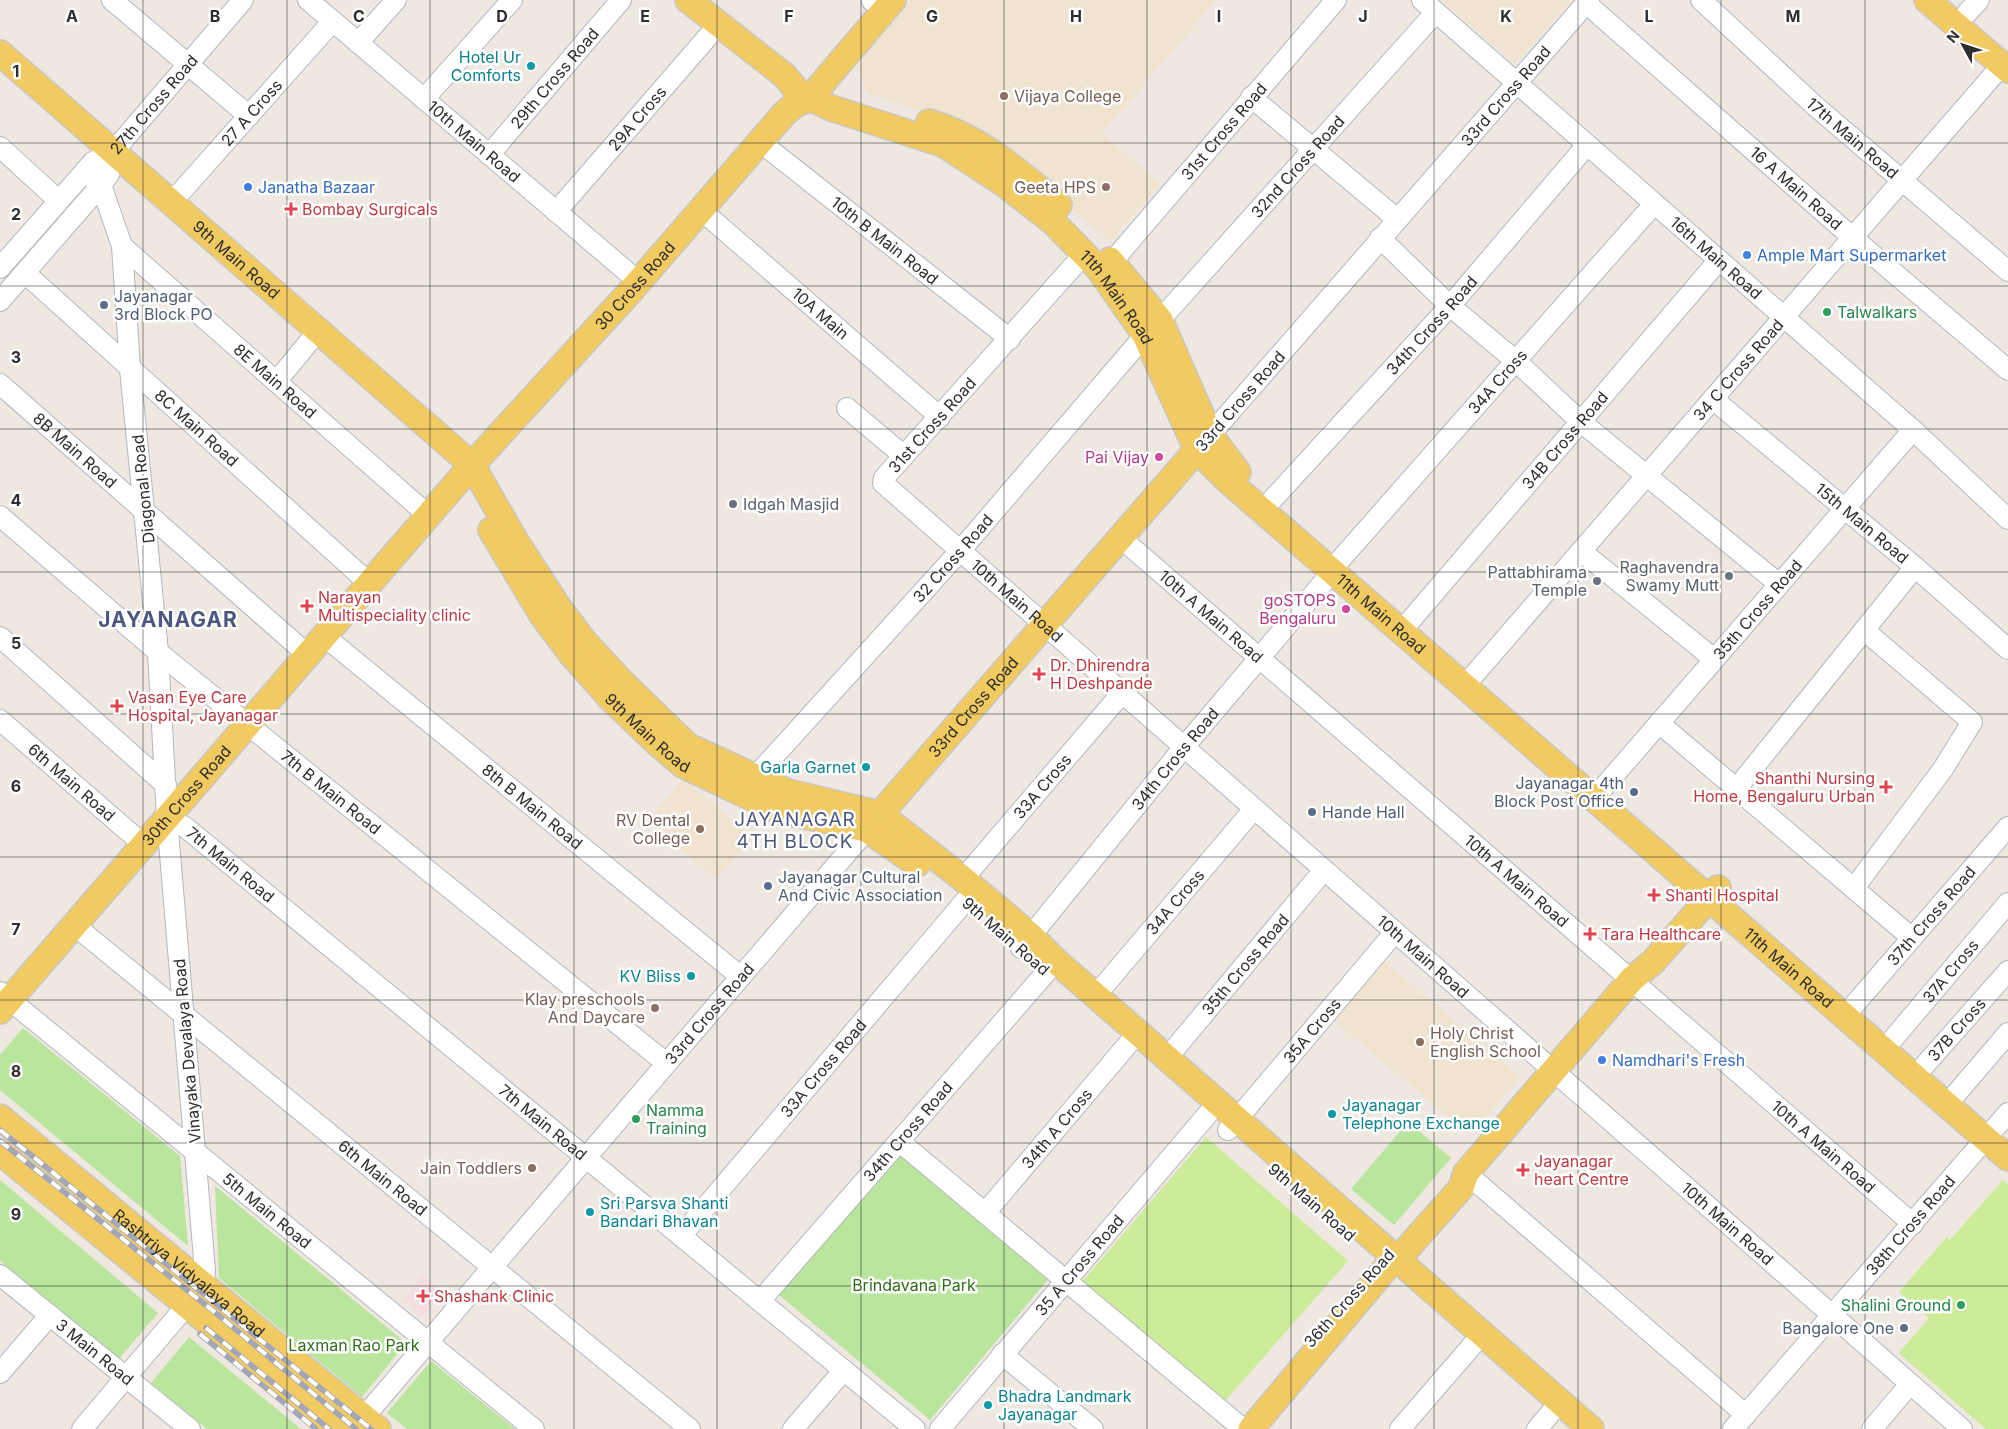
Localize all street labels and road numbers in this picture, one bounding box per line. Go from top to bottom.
street label: 29th Cross Road [506,24,603,133]
street label: 33rd Cross Road [1456,41,1555,150]
street label: 27th Cross Road [105,50,202,158]
street label: 27 A Cross [216,75,286,150]
street label: 31st Cross Road [1177,79,1271,184]
street label: 29A Cross [604,82,671,155]
street label: 17th Main Road [1802,93,1903,183]
street label: 10th Main Road [423,96,525,187]
street label: 32nd Cross Road [1246,111,1348,222]
street label: 16 A Main Road [1746,142,1846,234]
street label: 10th B Main Road [827,192,942,289]
street label: 16th Main Road [1666,212,1766,303]
street label: 9th Main Road [189,216,284,303]
street label: 30 Cross Road [590,237,679,334]
street label: 11th Main Road [1076,246,1158,347]
street label: 34th Cross Road [1382,272,1481,379]
street label: 10A Main [788,283,853,344]
street label: 34 C Cross Road [1689,315,1788,425]
street label: 8E Main Road [230,339,321,423]
street label: 34A Cross [1464,345,1531,418]
street label: 33rd Cross Road [1191,347,1289,455]
street label: 31st Cross Road [884,373,980,477]
street label: 8C Main Road [151,385,243,471]
street label: 34B Cross Road [1517,387,1612,493]
street label: 8B Main Road [29,408,121,492]
street label: Diagonal Road [127,434,159,544]
street label: 15th Main Road [1811,478,1913,568]
street label: 32 Cross Road [908,510,997,606]
street label: 10th Main Road [967,555,1067,646]
street label: 35th Cross Road [1709,555,1806,664]
street label: 10th A Main Road [1155,566,1267,667]
street label: 11th Main Road [1332,569,1430,658]
street label: 33rd Cross Road [924,652,1022,761]
street label: 9th Main Road [601,689,694,777]
street label: 34th Cross Road [1127,704,1223,814]
street label: 6th Main Road [24,739,119,826]
street label: 30th Cross Road [137,741,235,850]
street label: 7th B Main Road [277,745,385,838]
street label: 33A Cross [1009,750,1076,823]
street label: 8th B Main Road [478,759,587,853]
street label: 7th Main Road [182,822,278,907]
street label: 10th A Main Road [1460,830,1573,931]
street label: 37th Cross Road [1883,862,1980,970]
street label: 34A Cross [1142,865,1208,939]
street label: 9th Main Road [958,893,1054,979]
street label: 35th Cross Road [1197,910,1293,1019]
street label: 10th Main Road [1373,911,1473,1002]
street label: 11th Main Road [1740,923,1838,1012]
street label: 37A Cross [1918,935,1983,1007]
street label: Vinayaka Devalaya Road [169,958,205,1144]
street label: 33rd Cross Road [660,959,758,1068]
street label: 37B Cross [1923,993,1990,1065]
street label: 35A Cross [1279,994,1345,1067]
street label: 33A Cross Road [776,1015,870,1121]
street label: 34th Cross Road [859,1077,957,1186]
street label: 7th Main Road [495,1080,591,1164]
street label: 34th A Cross [1017,1084,1096,1173]
street label: 10th A Main Road [1767,1096,1880,1197]
street label: 6th Main Road [334,1135,431,1220]
street label: 9th Main Road [1264,1159,1360,1245]
street label: 5th Main Road [219,1168,315,1253]
street label: 38th Cross Road [1861,1171,1959,1279]
street label: 10th Main Road [1677,1178,1778,1269]
street label: Rashtriya Vidyalaya Road [109,1204,269,1342]
street label: 35 A Cross Road [1031,1210,1128,1320]
street label: 36th Cross Road [1299,1244,1399,1352]
street label: 3 Main Road [52,1314,138,1389]

